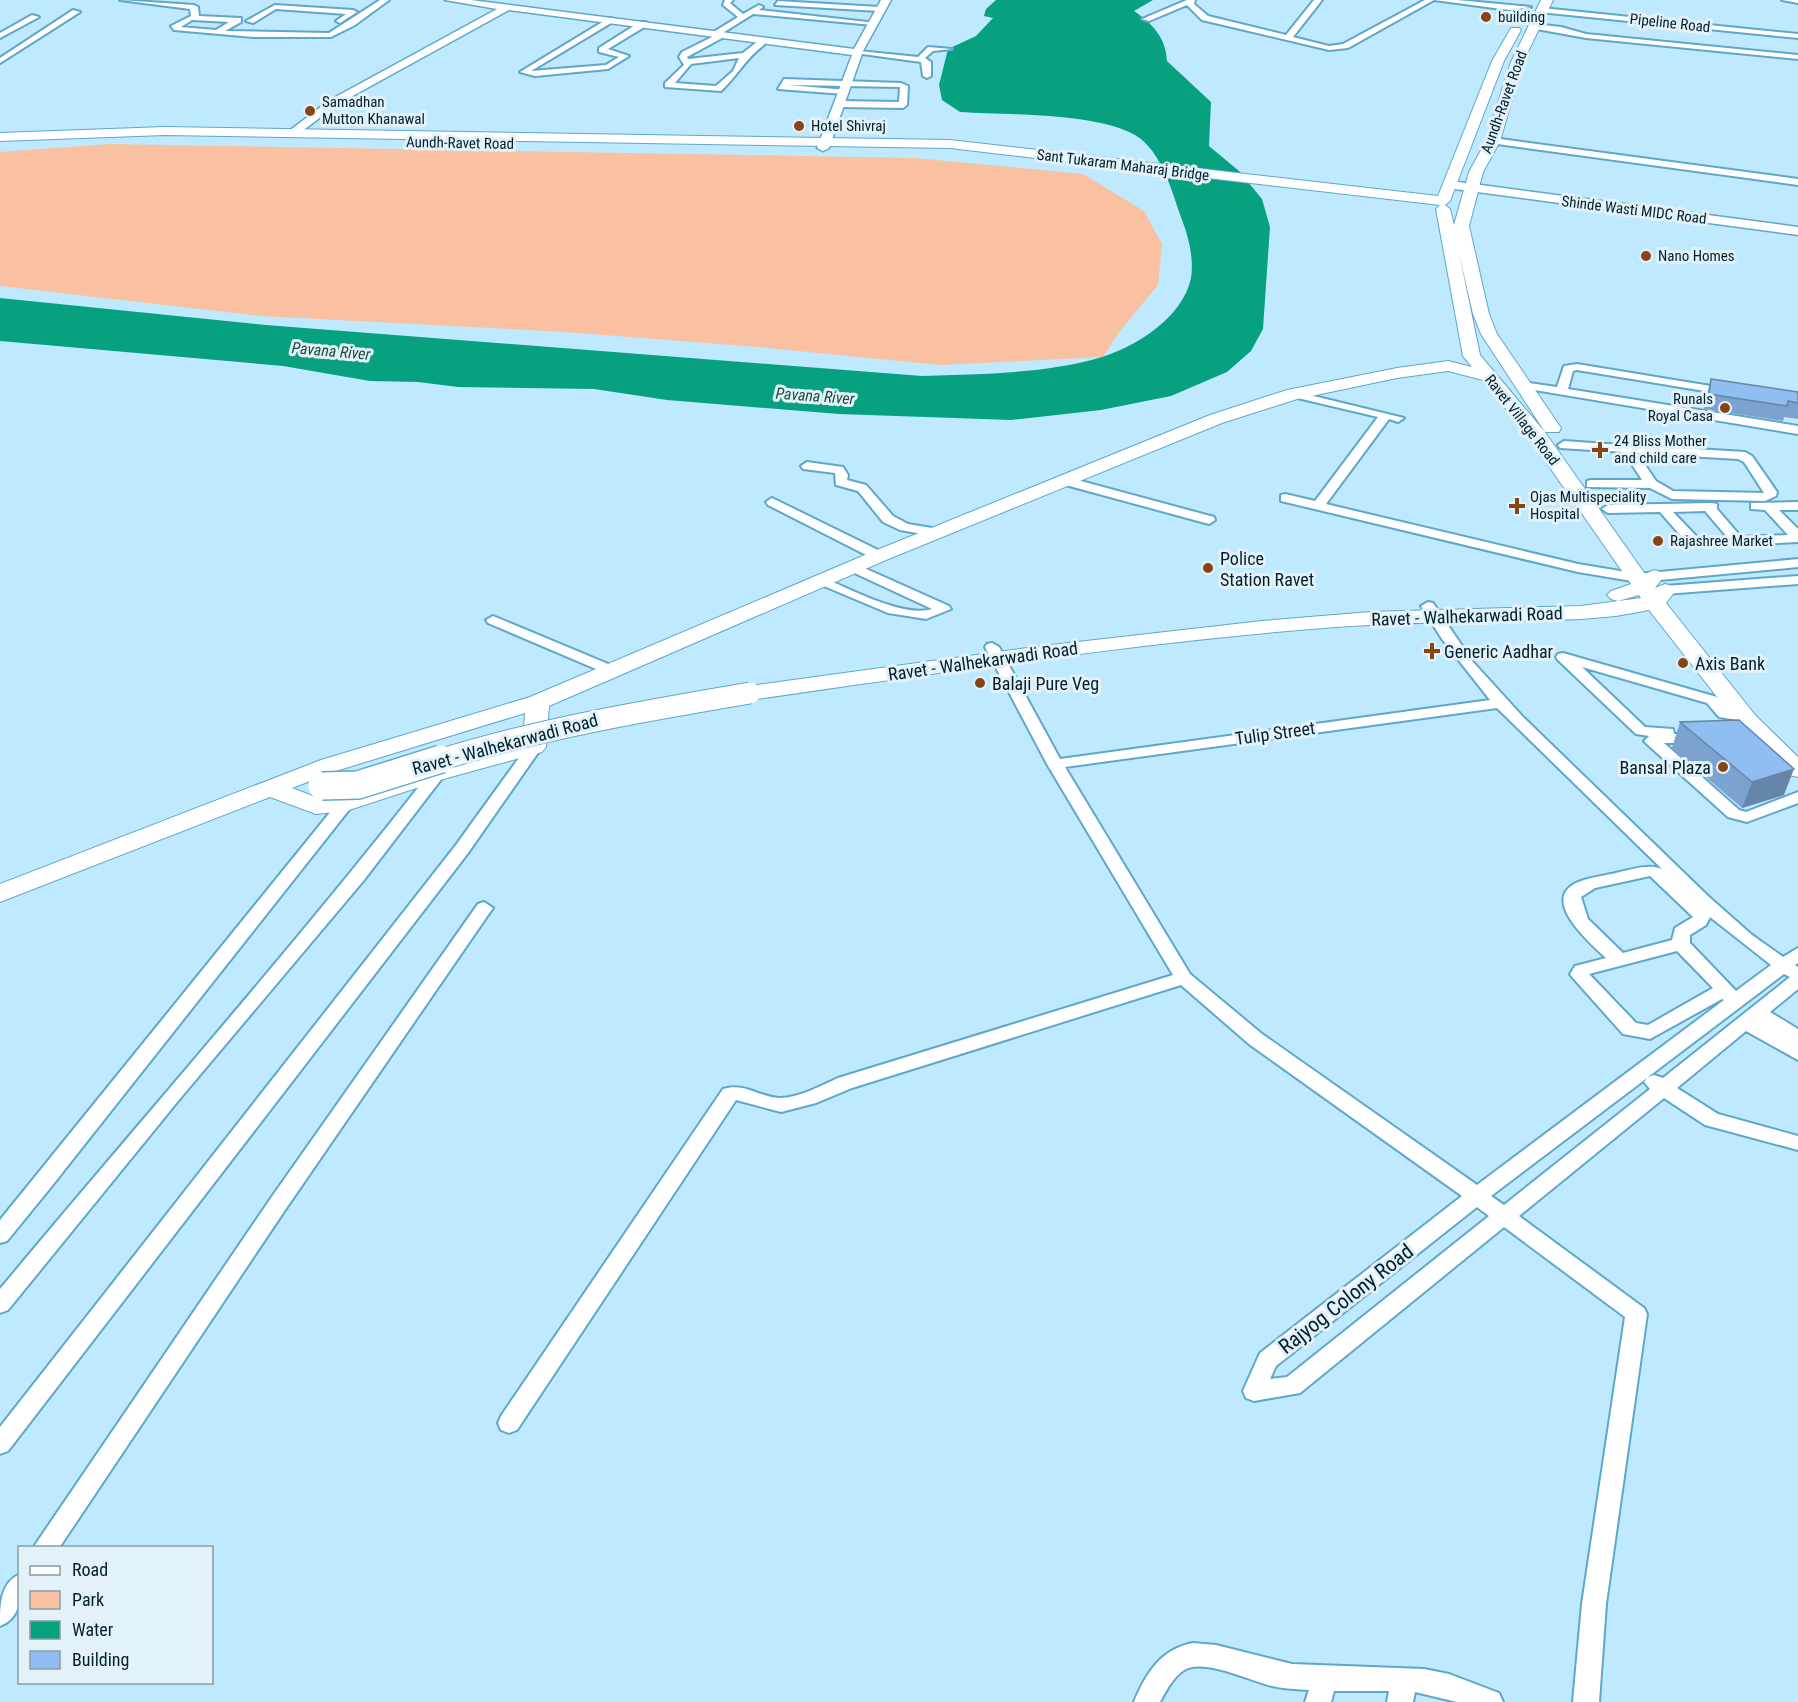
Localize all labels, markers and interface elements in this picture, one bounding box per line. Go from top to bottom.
place label: building [1498,8,1545,26]
marker: building [1479,10,1493,24]
street label: Pipeline Road [1629,10,1711,36]
street label: Aundh-Ravet Road [1477,48,1531,156]
place label: Samadhan Mutton Khanawal [322,93,425,128]
marker: Samadhan Mutton Khanawal [303,104,317,118]
place label: Hotel Shivraj [811,117,886,135]
marker: Hotel Shivraj [792,119,806,133]
street label: Aundh-Ravet Road [406,133,514,153]
street label: Sant Tukaram Maharaj Bridge [1036,145,1210,185]
street label: Shinde Wasti MIDC Road [1561,192,1707,228]
place label: Nano Homes [1658,247,1735,265]
marker: Nano Homes [1639,249,1653,263]
water label: Pavana River [291,338,372,364]
street label: Ravet Village Road [1481,371,1563,469]
water label: Pavana River [775,384,856,408]
place label: Runals Royal Casa [1648,390,1713,425]
marker: Runals Royal Casa [1718,401,1732,415]
place label: 24 Bliss Mother and child care [1614,432,1707,467]
marker: 24 Bliss Mother and child care [1591,441,1609,459]
place label: Ojas Multispeciality Hospital [1530,488,1646,523]
marker: Ojas Multispeciality Hospital [1508,497,1526,515]
place label: Rajashree Market [1670,532,1773,550]
marker: Rajashree Market [1651,534,1665,548]
place label: Police Station Ravet [1220,548,1314,590]
marker: Police Station Ravet [1201,561,1215,575]
street label: Ravet - Walhekarwadi Road [1371,602,1563,630]
street label: Ravet - Walhekarwadi Road [887,637,1079,685]
place label: Generic Aadhar [1444,641,1554,662]
marker: Generic Aadhar [1425,644,1439,658]
place label: Axis Bank [1695,653,1765,674]
marker: Axis Bank [1676,656,1690,670]
place label: Balaji Pure Veg [992,673,1099,694]
marker: Balaji Pure Veg [973,676,987,690]
street label: Ravet - Walhekarwadi Road [410,709,600,779]
street label: Tulip Street [1234,717,1316,749]
place label: Bansal Plaza [1619,757,1711,778]
marker: Bansal Plaza [1716,760,1730,774]
street label: Rajyog Colony Road [1274,1239,1418,1359]
legend [18,1546,213,1684]
text: Road [72,1559,108,1580]
text: Park [72,1589,104,1610]
text: Water [72,1619,114,1640]
text: Building [72,1649,129,1670]

